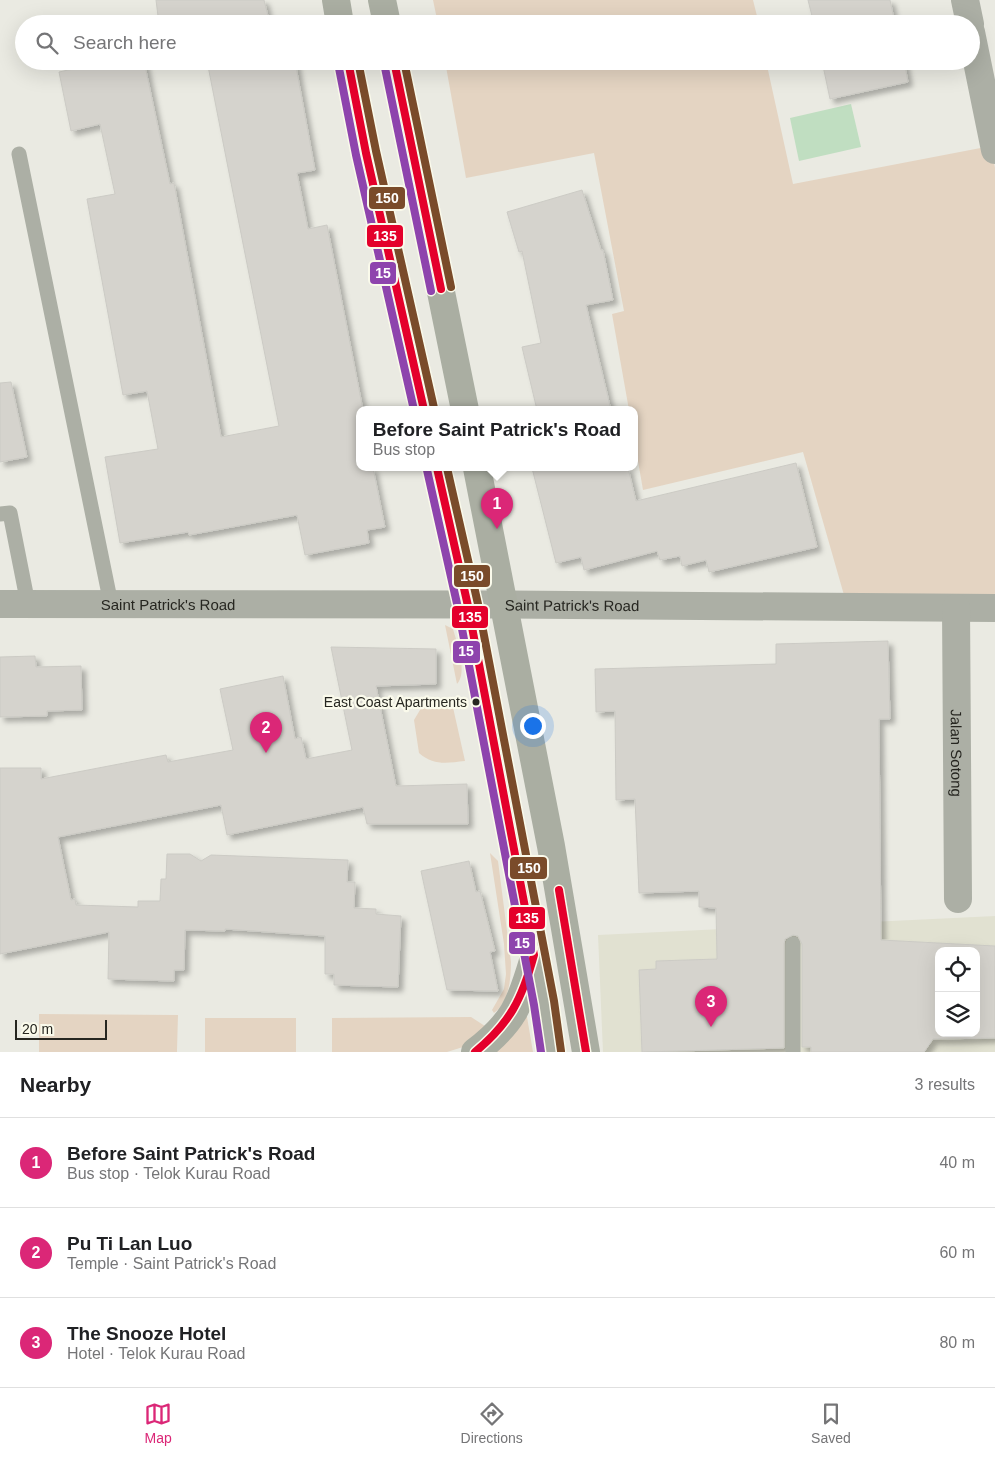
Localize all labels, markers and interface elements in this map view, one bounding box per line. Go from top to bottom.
search box [15,15,980,70]
icon: search [33,29,61,57]
text: Search here [73,32,177,53]
line badge: 150 [368,186,406,210]
text: 150 [375,190,399,206]
line badge: 135 [366,224,404,248]
text: 135 [373,228,397,244]
line badge: 15 [369,261,397,285]
text: 15 [375,265,391,281]
popup [356,406,638,471]
text: Before Saint Patrick's Road [373,419,621,440]
text: Bus stop [373,441,435,458]
pin: 1 [481,488,513,529]
line badge: 150 [453,564,491,588]
text: 150 [460,568,484,584]
street label: Saint Patrick's Road [101,596,235,613]
street label: Saint Patrick's Road [505,596,639,614]
line badge: 135 [451,605,489,629]
text: 135 [458,609,482,625]
line badge: 15 [452,640,481,664]
text: 15 [458,643,474,659]
place label: East Coast Apartments [324,694,467,710]
marker: East Coast Apartments [471,697,481,707]
street label: Jalan Sotong [948,709,966,797]
pin: 2 [250,712,282,753]
your location [520,713,546,739]
line badge: 150 [509,856,548,880]
text: 150 [517,860,541,876]
line badge: 135 [508,906,546,930]
text: 135 [515,910,539,926]
line badge: 15 [508,931,536,955]
text: 15 [514,935,530,951]
map controls [935,947,980,1037]
button: locate [935,947,980,992]
pin: 3 [695,986,727,1027]
button: layers [935,992,980,1037]
scale bar [15,1017,108,1040]
text: 20 m [22,1021,53,1037]
text: Nearby [20,1073,91,1096]
text: 3 results [915,1076,975,1093]
text: Before Saint Patrick's Road [67,1143,315,1164]
text: 1 [32,1154,40,1171]
text: 40 m [939,1154,975,1171]
text: Bus stop · Telok Kurau Road [67,1165,270,1182]
text: Pu Ti Lan Luo [67,1233,192,1254]
text: 2 [32,1244,40,1261]
text: 60 m [939,1244,975,1261]
text: Temple · Saint Patrick's Road [67,1255,276,1272]
text: The Snooze Hotel [67,1323,226,1344]
text: 3 [32,1334,40,1351]
text: 80 m [939,1334,975,1351]
text: Hotel · Telok Kurau Road [67,1345,245,1362]
tab: Map [144,1400,172,1446]
tab: Directions [461,1400,523,1446]
tab: Saved [811,1400,851,1446]

